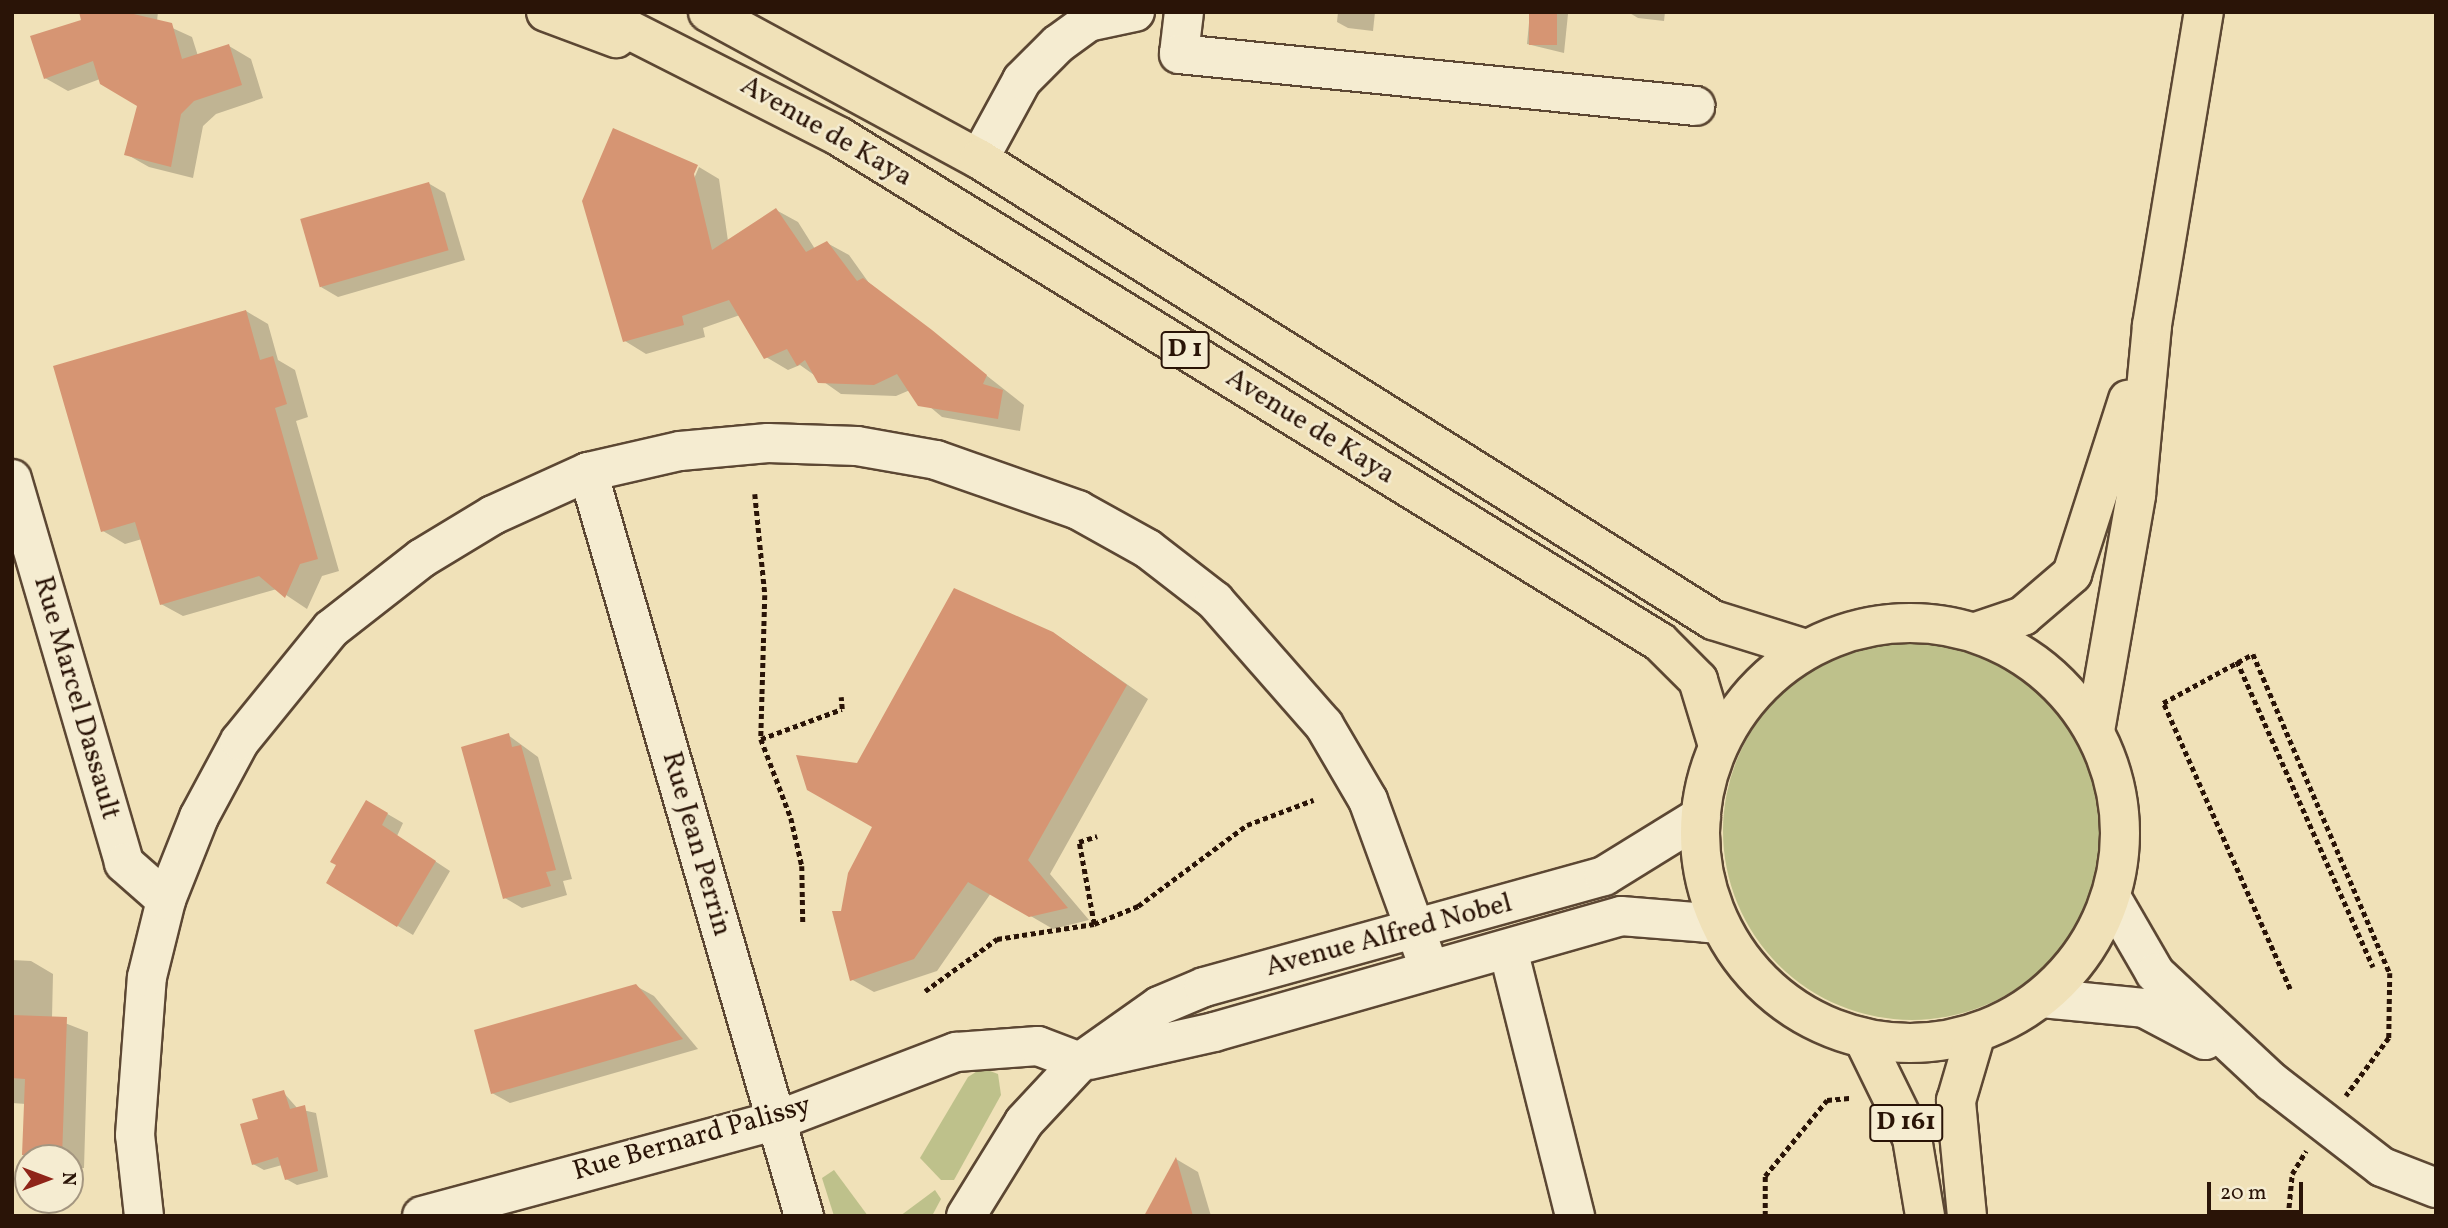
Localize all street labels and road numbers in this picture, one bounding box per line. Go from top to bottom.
street label: Avenue de Kaya [734,69,918,195]
road number: D 1 [1160,328,1210,372]
street label: Avenue de Kaya [1219,362,1401,492]
street label: Rue Marcel Dassault [25,572,127,824]
street label: Rue Jean Perrin [654,748,738,940]
street label: Avenue Alfred Nobel [1262,887,1516,985]
street label: Rue Bernard Palissy [569,1089,815,1189]
road number: D 161 [1869,1100,1943,1146]

